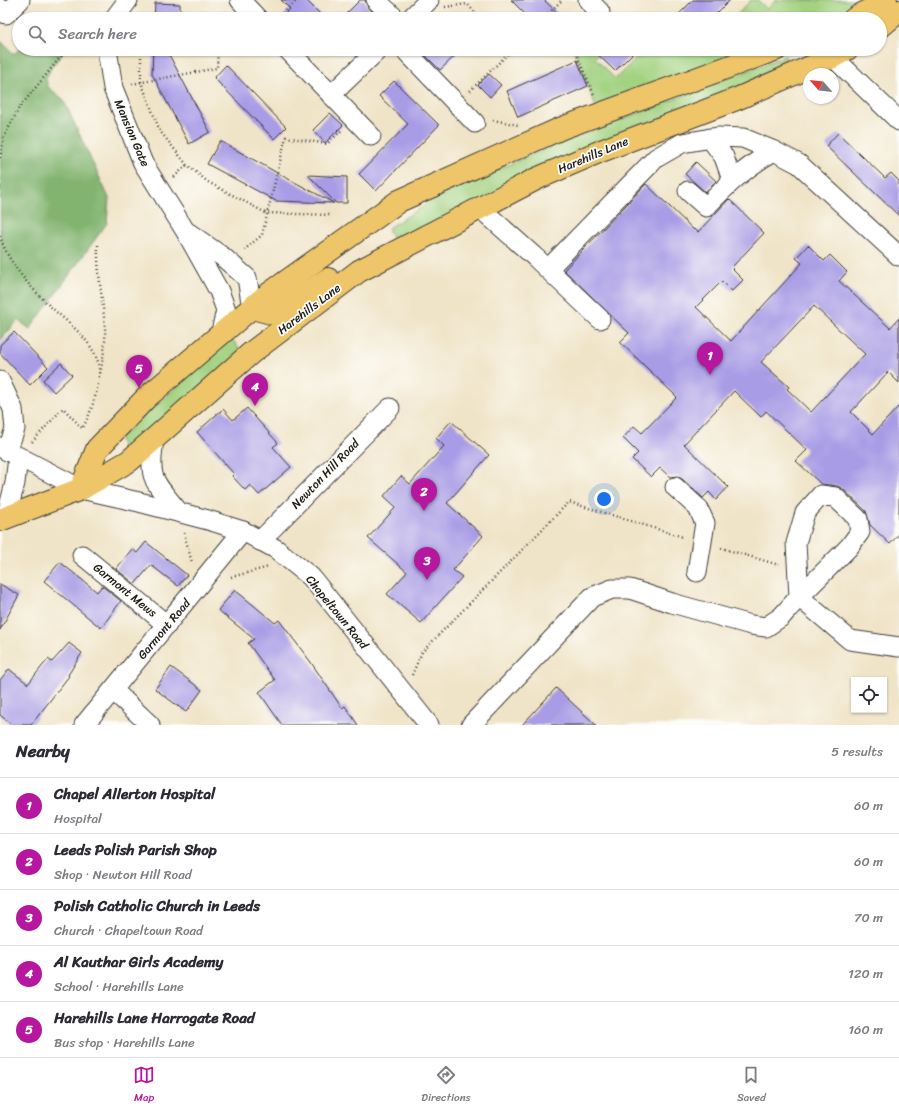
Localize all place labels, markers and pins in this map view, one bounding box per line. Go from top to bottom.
pin: 1 [697,342,723,375]
pin: 5 [126,355,152,388]
pin: 4 [242,373,268,406]
pin: 2 [411,478,437,511]
pin: 3 [414,547,440,580]

